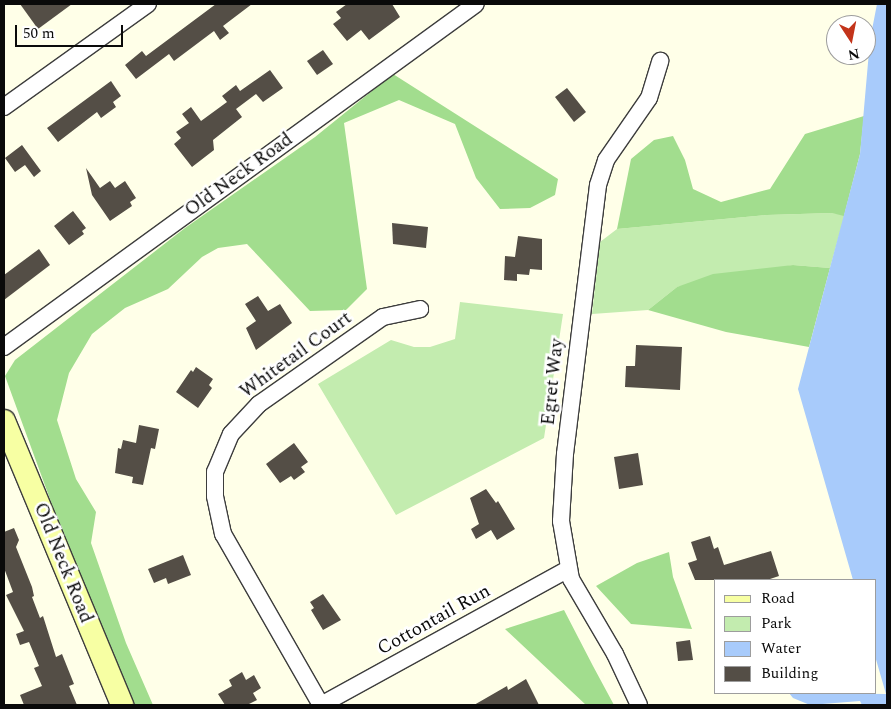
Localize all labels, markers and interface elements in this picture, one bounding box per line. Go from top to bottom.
scale bar [18,15,125,47]
north arrow [826,15,876,65]
text: 50 m [23,22,55,45]
text: N [846,43,861,66]
street label: Old Neck Road [181,128,297,222]
street label: Whitetail Court [236,307,356,403]
street label: Egret Way [537,337,569,427]
street label: Old Neck Road [28,499,98,627]
legend [714,579,876,694]
street label: Cottontail Run [374,580,494,660]
text: Road [761,587,795,610]
text: Park [761,612,792,635]
text: Water [761,637,801,660]
text: Building [761,662,818,685]

